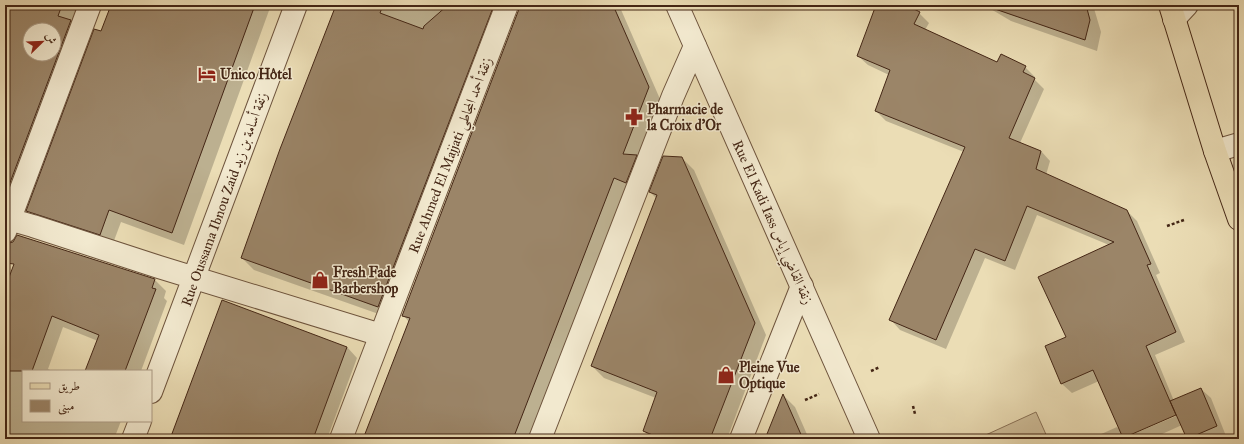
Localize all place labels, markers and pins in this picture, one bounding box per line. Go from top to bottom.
hotel icon: Unico Hôtel [197,64,217,84]
place label: Unico Hôtel [220,66,293,83]
place label: Pharmacie de la Croix d'Or [646,101,723,134]
pharmacy icon: Pharmacie de la Croix d'Or [624,107,644,127]
place label: Fresh Fade Barbershop [333,264,398,298]
shop icon: Fresh Fade Barbershop [310,270,330,290]
place label: Pleine Vue Optique [739,359,800,393]
shop icon: Pleine Vue Optique [716,365,736,385]

